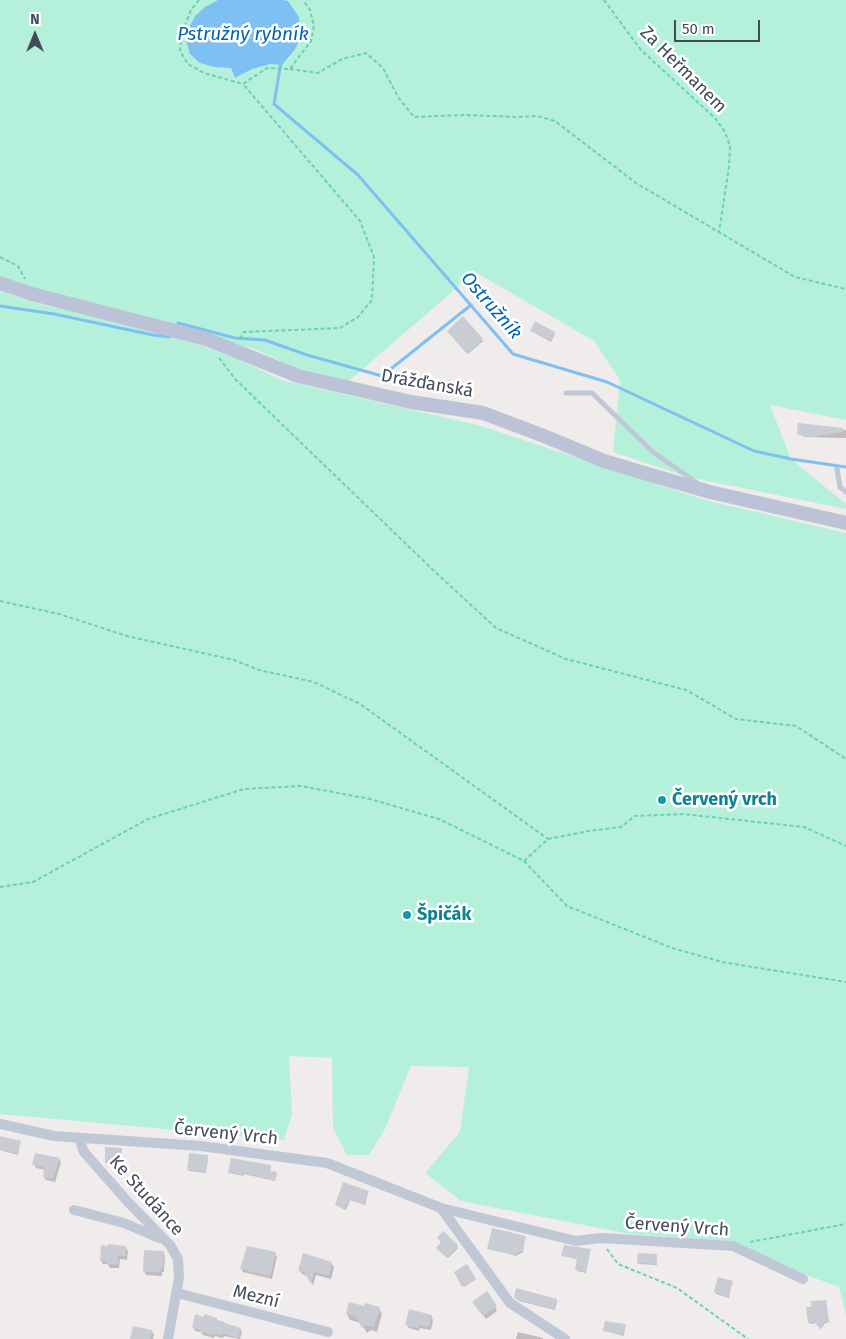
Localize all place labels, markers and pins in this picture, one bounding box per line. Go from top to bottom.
place label: Červený vrch [672,789,777,811]
marker: Červený vrch [656,794,668,806]
place label: Špičák [417,904,471,926]
marker: Špičák [401,909,413,921]

